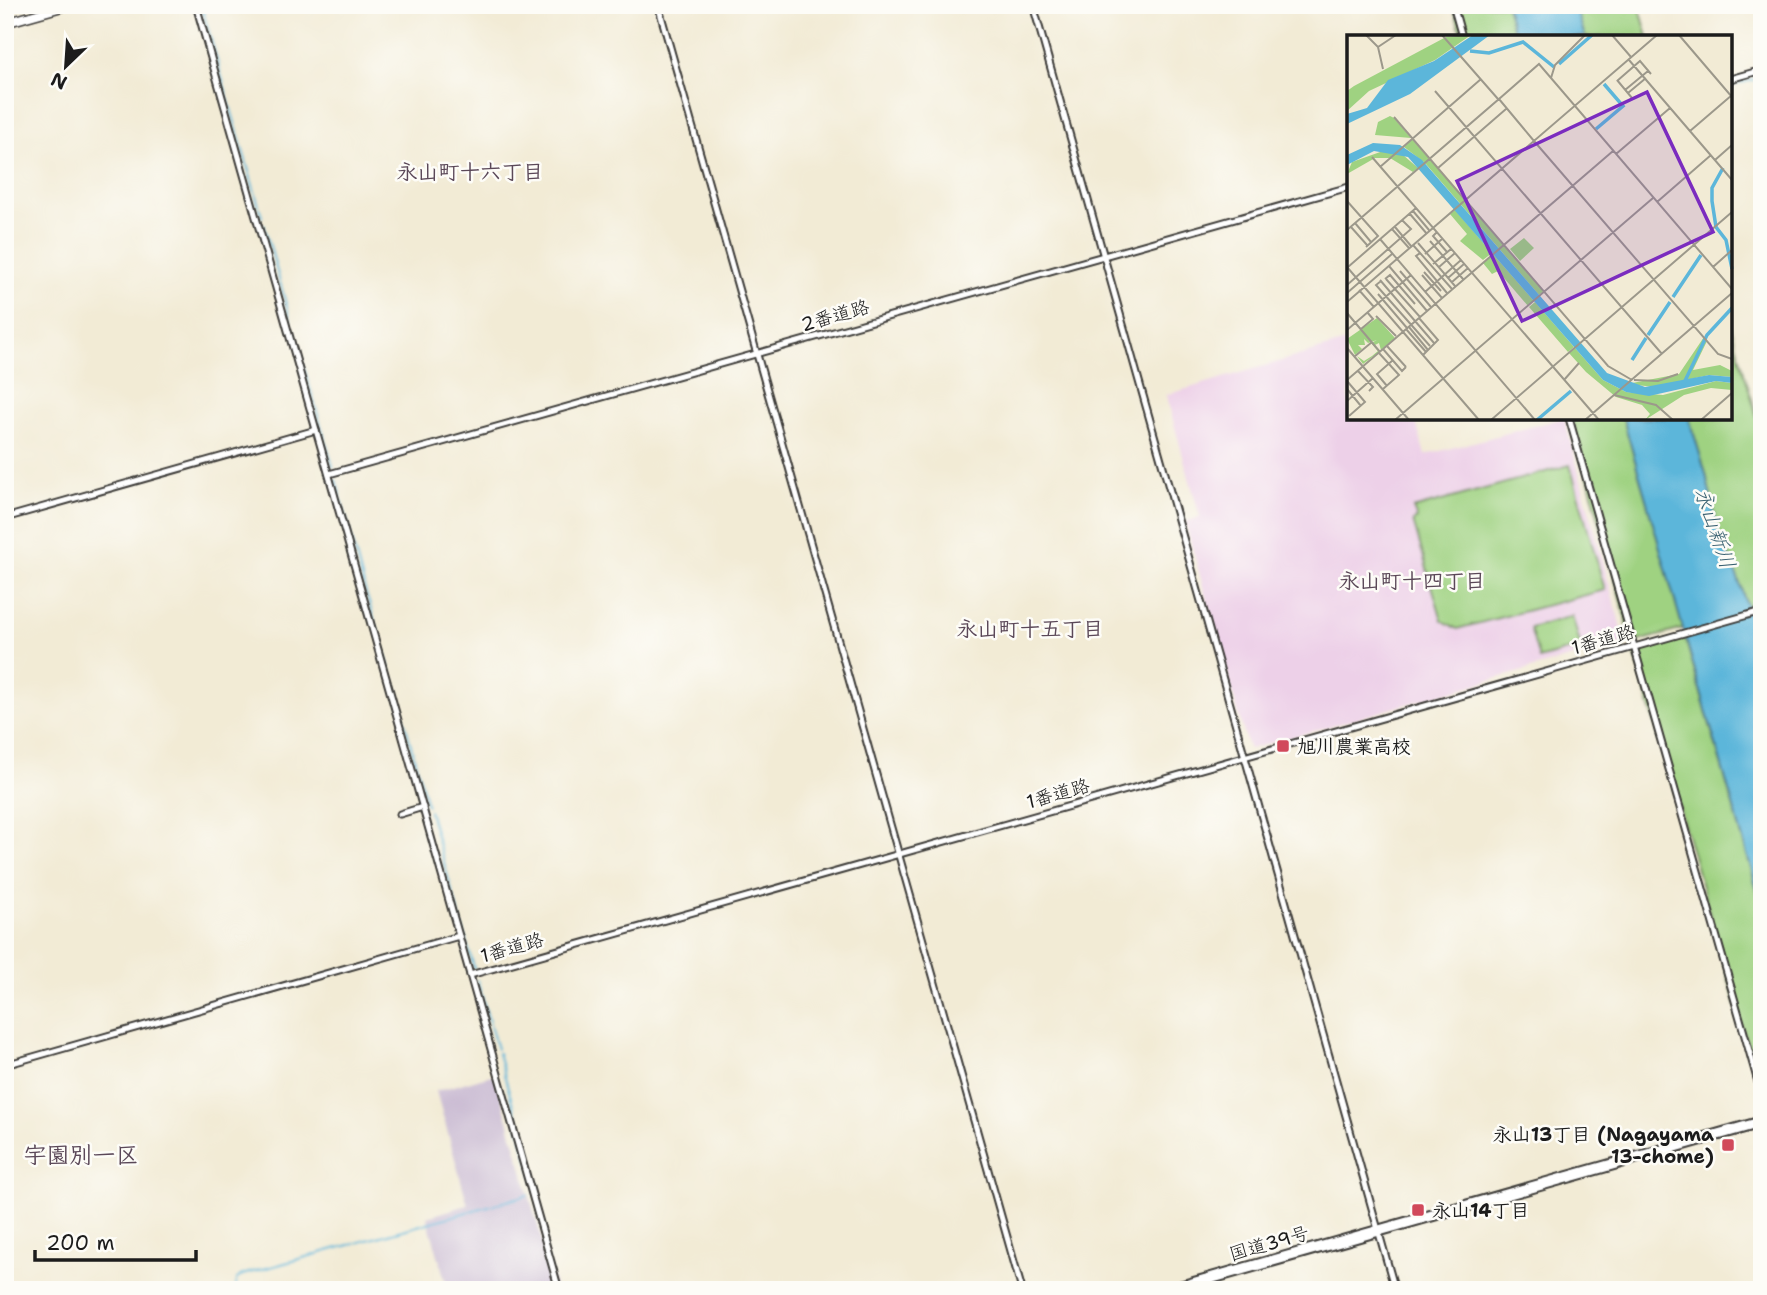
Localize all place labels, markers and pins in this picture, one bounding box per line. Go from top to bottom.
place label: 旭川農業高校 [1297,734,1411,759]
marker: 旭川農業高校 [1275,738,1291,754]
place label: 永山13丁目 (Nagayama 13-chome) [1493,1122,1714,1169]
marker: 永山13丁目 (Nagayama 13-chome) [1720,1137,1736,1153]
place label: 永山14丁目 [1432,1198,1530,1223]
marker: 永山14丁目 [1410,1202,1426,1218]

